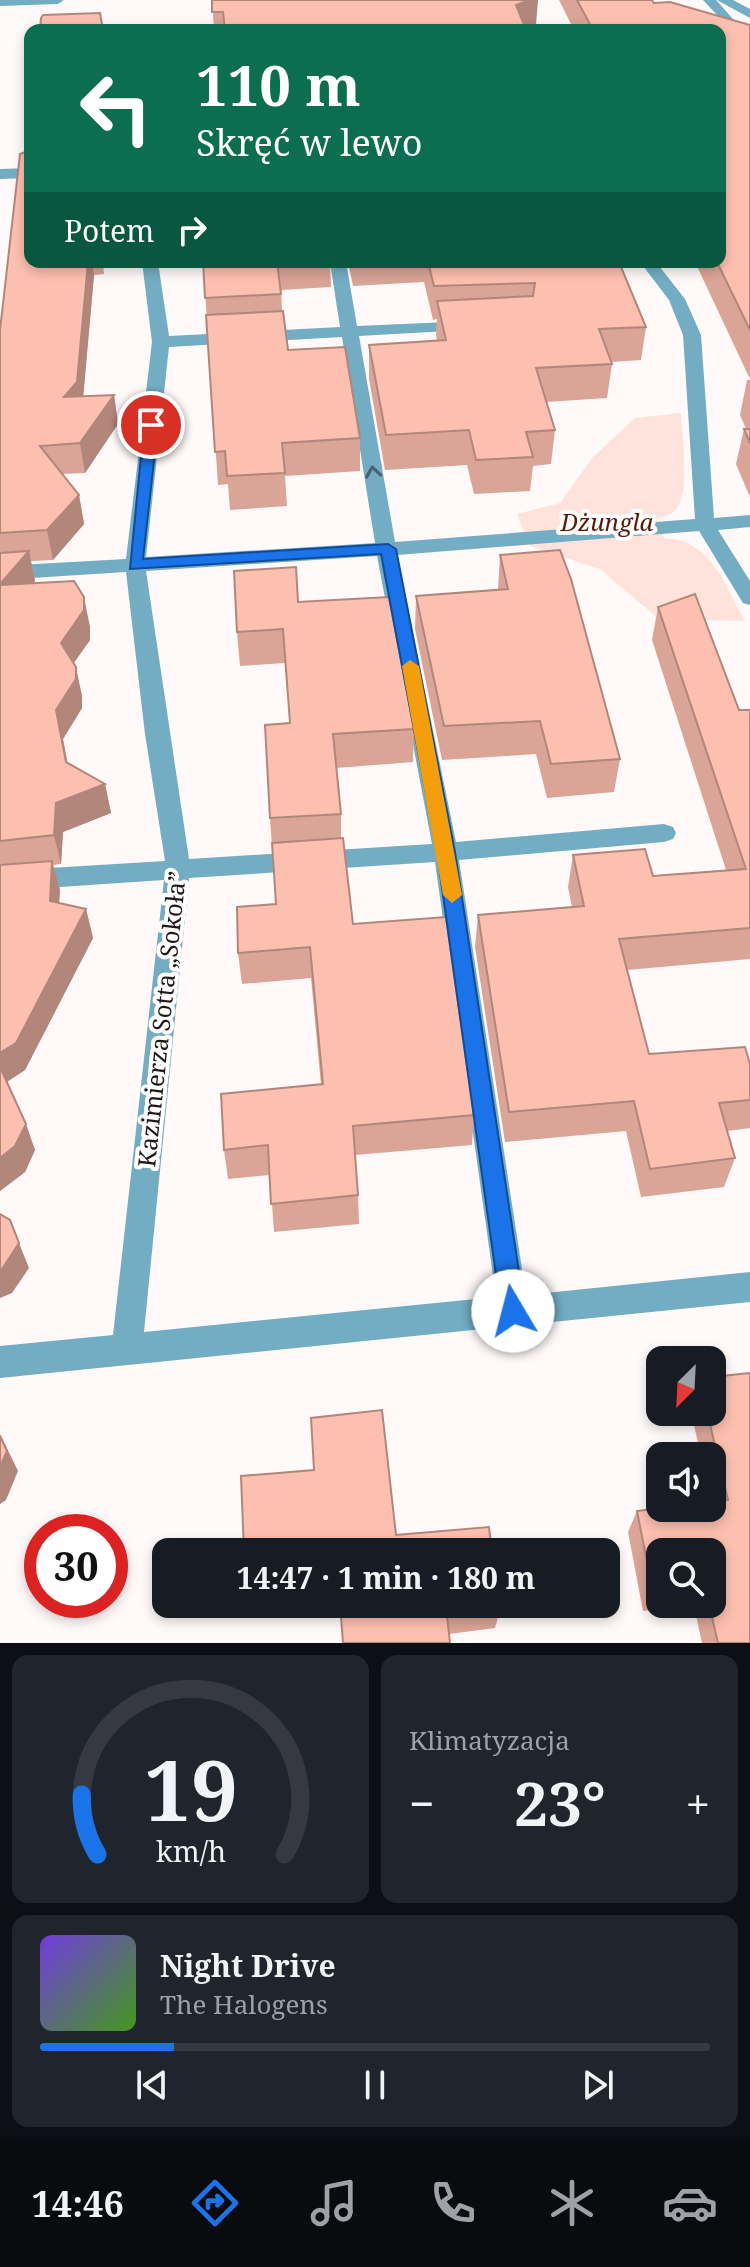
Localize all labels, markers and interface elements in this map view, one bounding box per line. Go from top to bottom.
text: 110 m [196,46,361,122]
icon: left [64,56,168,160]
text: Skręć w lewo [196,118,423,167]
icon: right [170,208,214,252]
text: Potem [64,210,154,251]
pin [117,391,185,459]
icon: arrive [129,403,173,447]
one-way arrow [365,466,382,479]
park label: Dżungla [560,505,654,538]
street label: Kazimierza Sotta „Sokoła” [129,869,193,1169]
position arrow [471,1269,555,1353]
north arrow [646,1346,726,1426]
map controls [646,1346,726,1618]
button: sound [646,1442,726,1522]
speed limit sign: 30 [24,1514,128,1618]
button: search [646,1538,726,1618]
text: 14:47 · 1 min · 180 m [237,1557,535,1598]
text: Klimatyzacja [409,1722,570,1758]
text: 19 [143,1732,238,1845]
text: 23° [514,1762,606,1844]
text: − [409,1773,434,1833]
text: + [685,1773,710,1833]
text: km/h [155,1831,226,1870]
text: Night Drive [160,1945,336,1986]
text: The Halogens [160,1986,328,2022]
icon: previous [130,2063,174,2107]
icon: pause [353,2063,397,2107]
icon: next [576,2063,620,2107]
icon: directions [187,2175,243,2231]
icon: music [306,2175,362,2231]
icon: phone [425,2175,481,2231]
icon: climate [544,2175,600,2231]
icon: car [662,2175,718,2231]
text: 14:46 [31,2179,124,2228]

